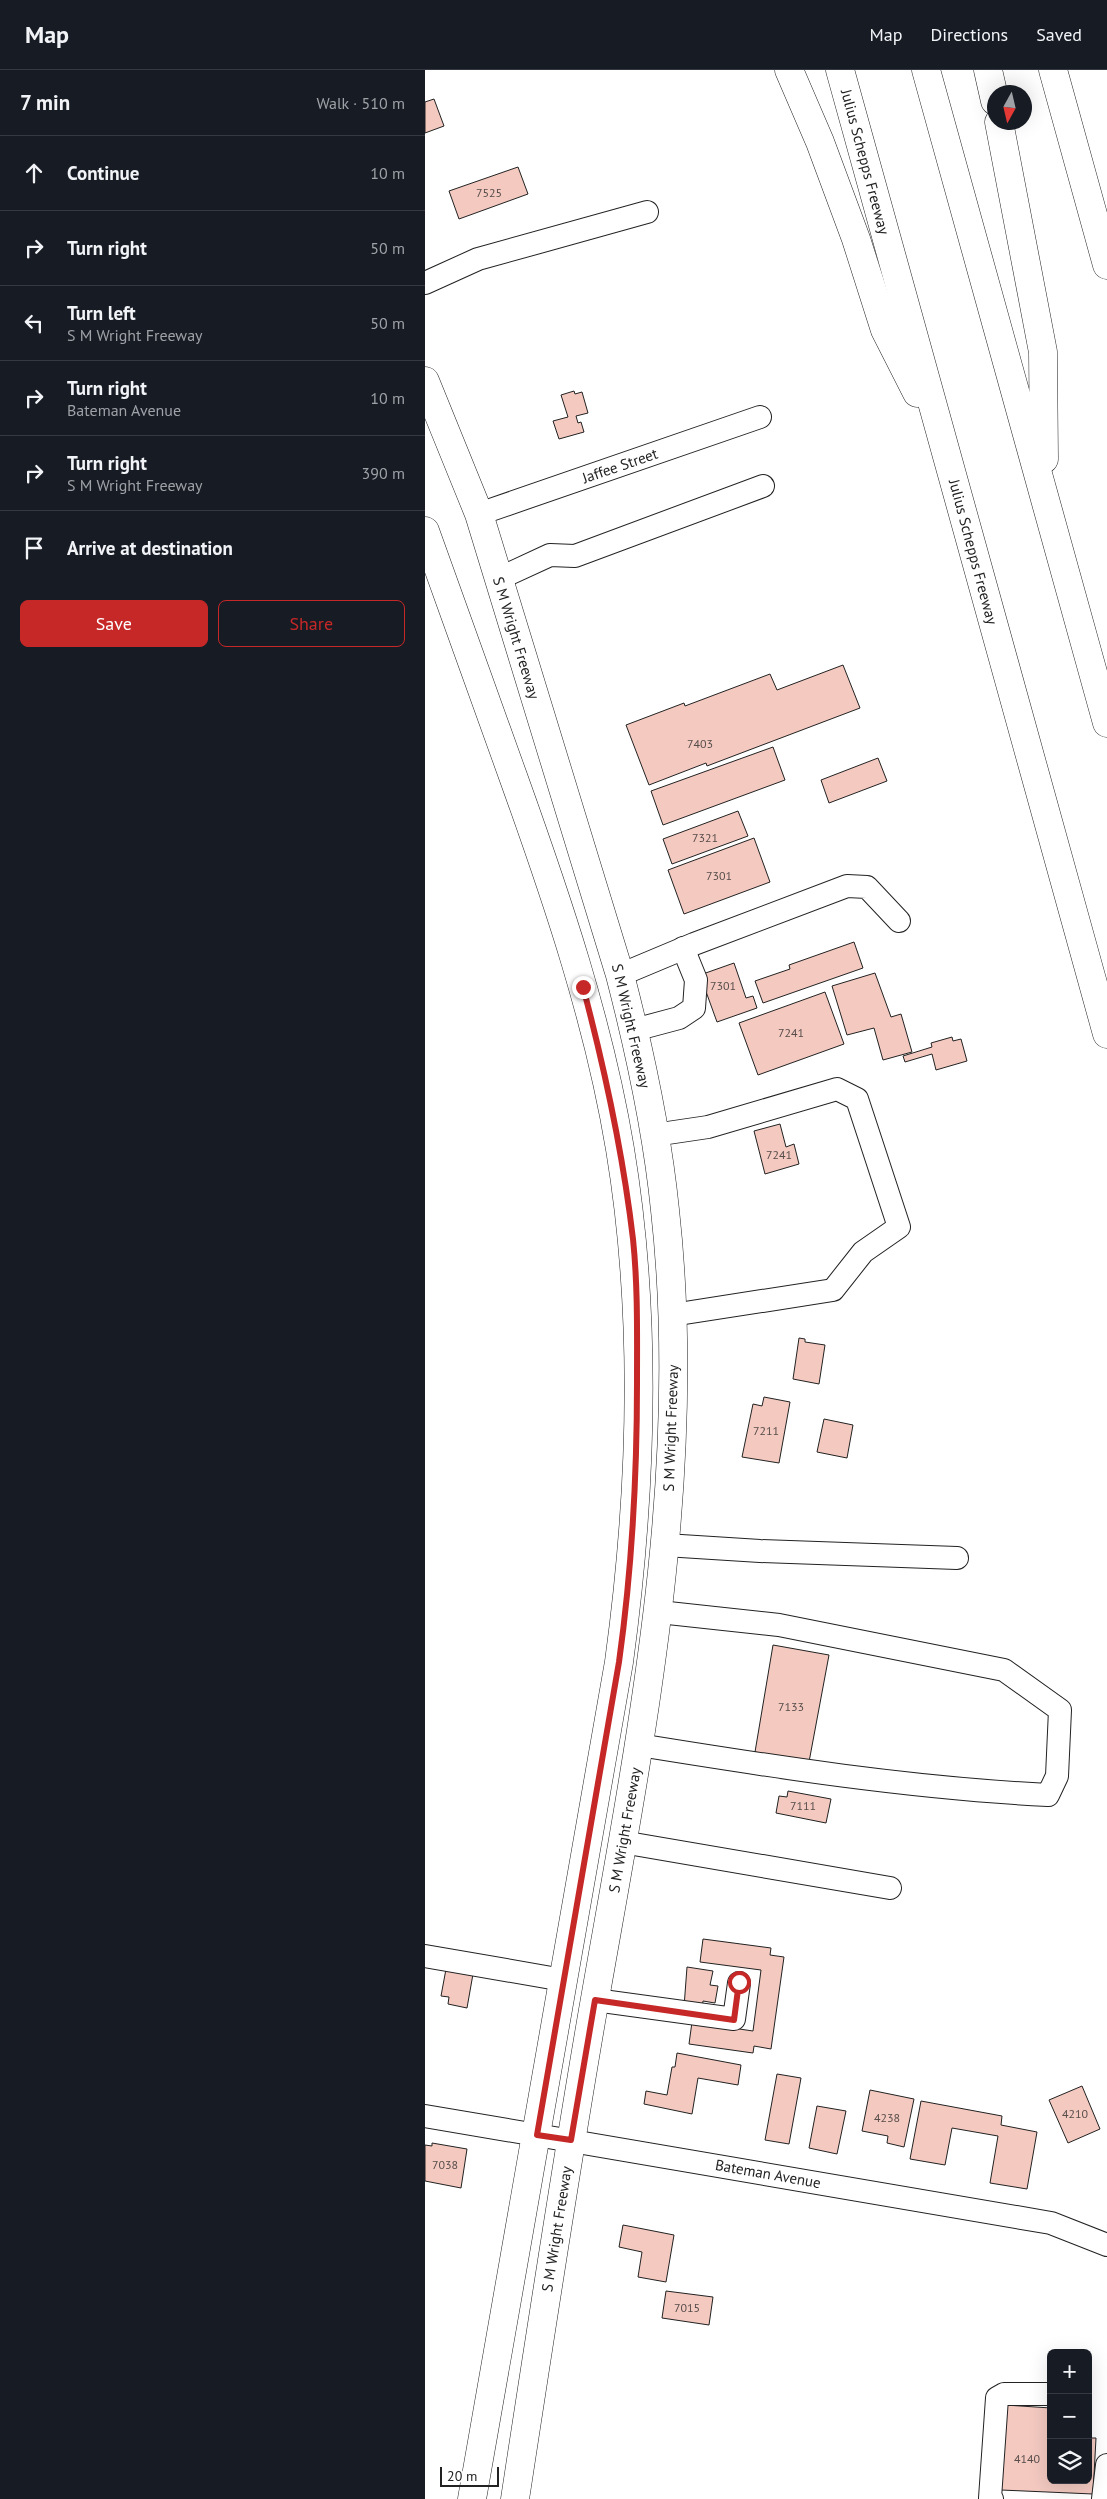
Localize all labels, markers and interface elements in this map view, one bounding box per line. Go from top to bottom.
text: Map [25,19,69,50]
text: Map [870,23,902,46]
text: Directions [930,23,1008,46]
text: Saved [1036,23,1082,46]
north arrow [987,85,1032,130]
street label: Julius Schepps Freeway [837,86,894,237]
text: 7 min [20,89,70,116]
text: Walk · 510 m [316,93,405,113]
icon: ahead [20,159,48,187]
text: Continue [67,161,139,185]
text: 10 m [370,163,405,183]
house number: 7525 [476,185,502,200]
icon: right [20,234,48,262]
text: Turn right [67,236,147,260]
text: 50 m [370,238,405,258]
text: Turn left [67,301,136,325]
icon: left [20,309,48,337]
text: 50 m [370,313,405,333]
text: S M Wright Freeway [67,325,203,345]
text: Turn right [67,376,147,400]
icon: right [20,384,48,412]
text: 10 m [370,388,405,408]
text: Bateman Avenue [67,400,181,420]
street label: Jaffee Street [579,444,660,488]
text: Turn right [67,451,147,475]
icon: right [20,459,48,487]
text: 390 m [362,463,405,483]
text: S M Wright Freeway [67,475,203,495]
street label: Julius Schepps Freeway [945,476,1002,627]
icon: arrive [20,534,48,562]
text: Arrive at destination [67,536,233,560]
street label: S M Wright Freeway [489,574,544,701]
button: Save [20,600,208,647]
button: Share [218,600,405,647]
house number: 7403 [687,736,713,751]
house number: 7321 [692,830,718,845]
house number: 7301 [706,868,732,883]
street label: S M Wright Freeway [608,962,655,1090]
route end [572,976,595,999]
house number: 7301 [710,978,736,993]
house number: 7241 [778,1025,804,1040]
house number: 7241 [766,1147,792,1162]
street label: S M Wright Freeway [659,1364,682,1492]
house number: 7211 [753,1423,779,1438]
house number: 7133 [778,1699,804,1714]
street label: S M Wright Freeway [604,1766,645,1894]
house number: 7111 [790,1798,816,1813]
route start [728,1971,751,1994]
house number: 4210 [1062,2106,1089,2121]
house number: 4238 [874,2110,900,2125]
street label: Bateman Avenue [714,2155,822,2192]
house number: 7038 [432,2157,458,2172]
street label: S M Wright Freeway [537,2165,576,2293]
house number: 7015 [674,2300,700,2315]
map controls [1047,2349,1092,2484]
button: + [1047,2349,1092,2394]
button: − [1047,2394,1092,2439]
button: layers [1047,2439,1092,2484]
house number: 4140 [1014,2451,1041,2466]
scale bar [440,2464,499,2487]
text: 20 m [447,2467,477,2485]

